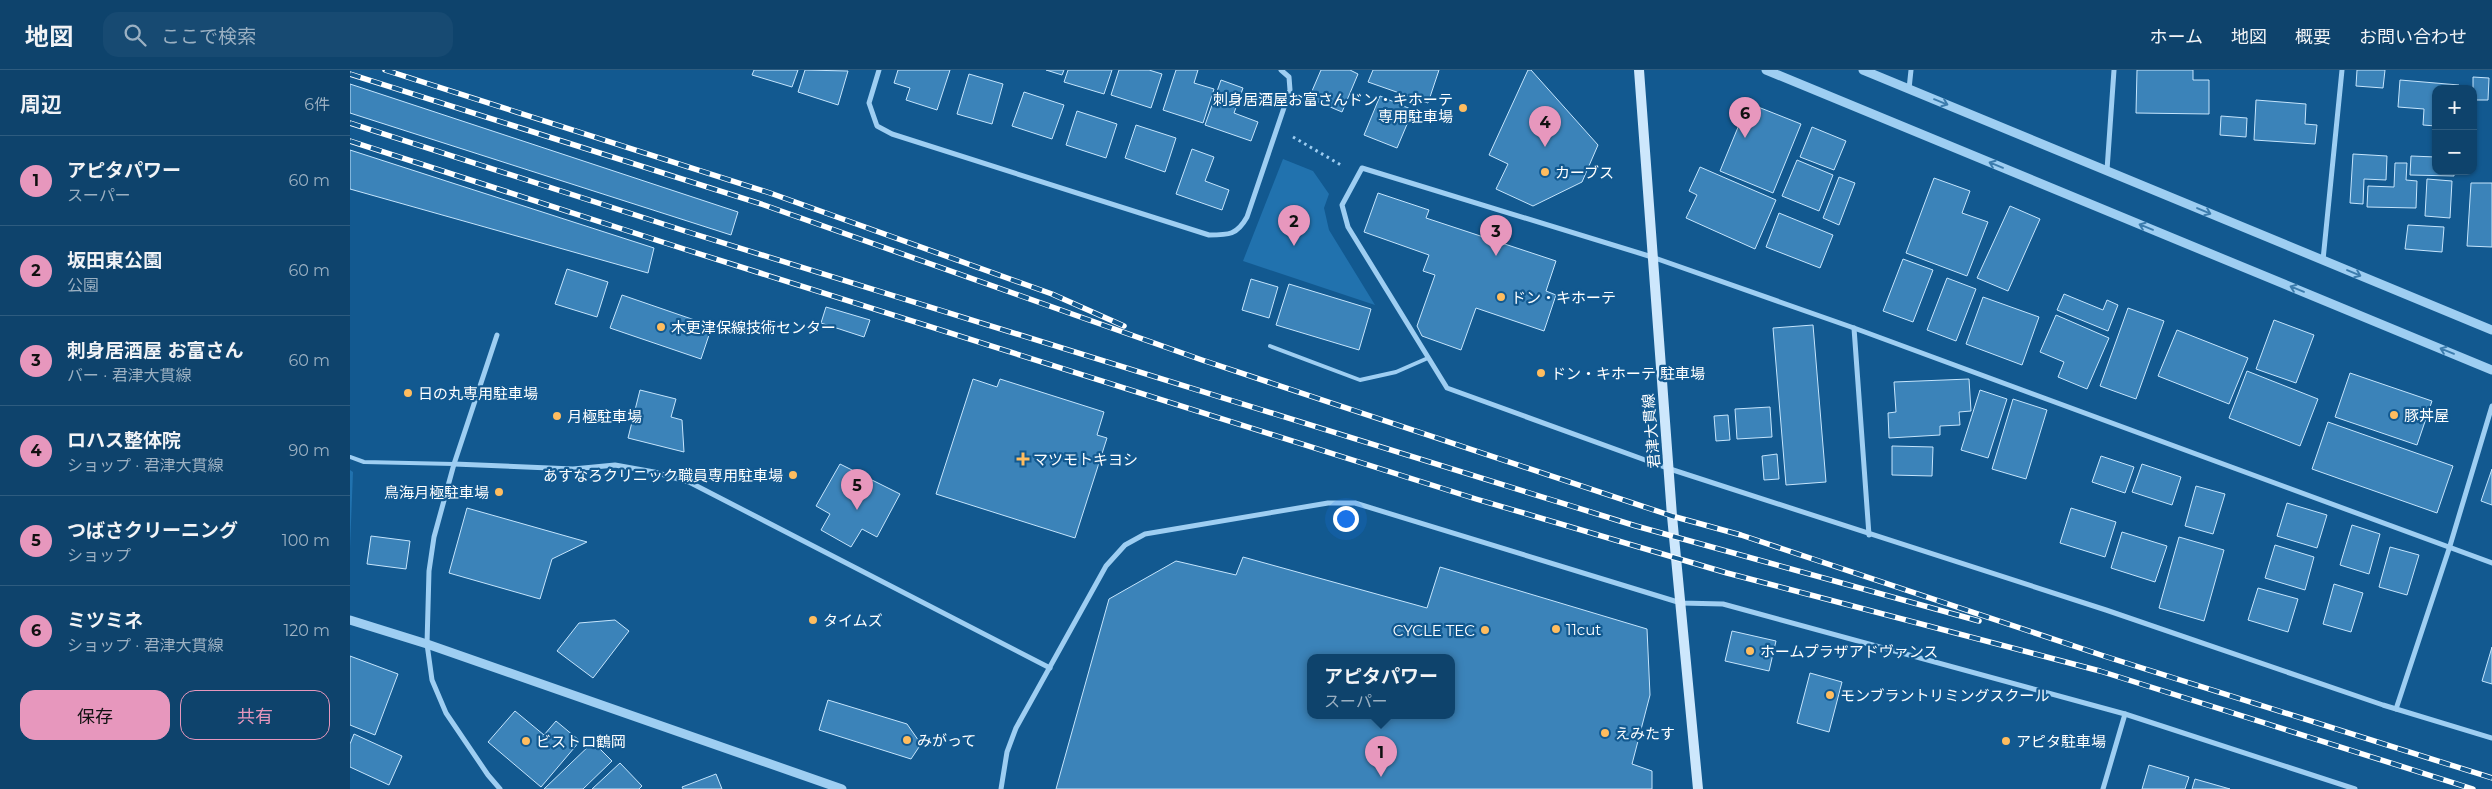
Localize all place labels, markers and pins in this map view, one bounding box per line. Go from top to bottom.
place label: 刺身居酒屋お富さんドン・キホーテ 専用駐車場 [1213,90,1453,126]
pin: 6 [1729,97,1761,138]
marker: 刺身居酒屋お富さんドン・キホーテ 専用駐車場 [1457,102,1469,114]
pin: 4 [1529,106,1561,147]
place label: カーブス [1555,163,1614,182]
marker: カーブス [1539,166,1551,178]
pin: 2 [1278,205,1310,246]
pin: 3 [1480,215,1512,256]
place label: ドン・キホーテ [1511,288,1616,307]
marker: ドン・キホーテ [1495,291,1507,303]
place label: 木更津保線技術センター [671,318,836,337]
marker: 木更津保線技術センター [655,321,667,333]
place label: ドン・キホーテ 駐車場 [1551,364,1705,383]
marker: ドン・キホーテ 駐車場 [1535,367,1547,379]
place label: 日の丸専用駐車場 [418,384,538,403]
marker: 日の丸専用駐車場 [402,387,414,399]
place label: 豚丼屋 [2404,406,2449,425]
place label: 月極駐車場 [567,407,642,426]
marker: 豚丼屋 [2388,409,2400,421]
marker: 月極駐車場 [551,410,563,422]
place label: マツモトキヨシ [1033,450,1138,469]
marker: マツモトキヨシ [1017,453,1029,465]
place label: あすなろクリニック職員専用駐車場 [543,466,783,485]
marker: あすなろクリニック職員専用駐車場 [787,469,799,481]
pin: 5 [841,469,873,510]
place label: 鳥海月極駐車場 [384,483,489,502]
marker: 鳥海月極駐車場 [493,486,505,498]
place label: タイムズ [823,611,883,630]
marker: タイムズ [807,614,819,626]
place label: 11cut [1566,620,1601,639]
place label: CYCLE TEC [1393,621,1475,640]
marker: 11cut [1550,623,1562,635]
marker: CYCLE TEC [1479,624,1491,636]
place label: ホームプラザアドヴァンス [1760,642,1938,661]
marker: ホームプラザアドヴァンス [1744,645,1756,657]
place label: モンブラントリミングスクール [1840,686,2050,705]
marker: モンブラントリミングスクール [1824,689,1836,701]
place label: えみたす [1615,724,1675,743]
marker: えみたす [1599,727,1611,739]
place label: みがって [917,731,976,750]
place label: ビストロ鶴岡 [536,732,626,751]
place label: アピタ駐車場 [2016,732,2106,751]
marker: みがって [901,734,913,746]
marker: ビストロ鶴岡 [520,735,532,747]
marker: アピタ駐車場 [2000,735,2012,747]
pin: 1 [1365,736,1397,777]

